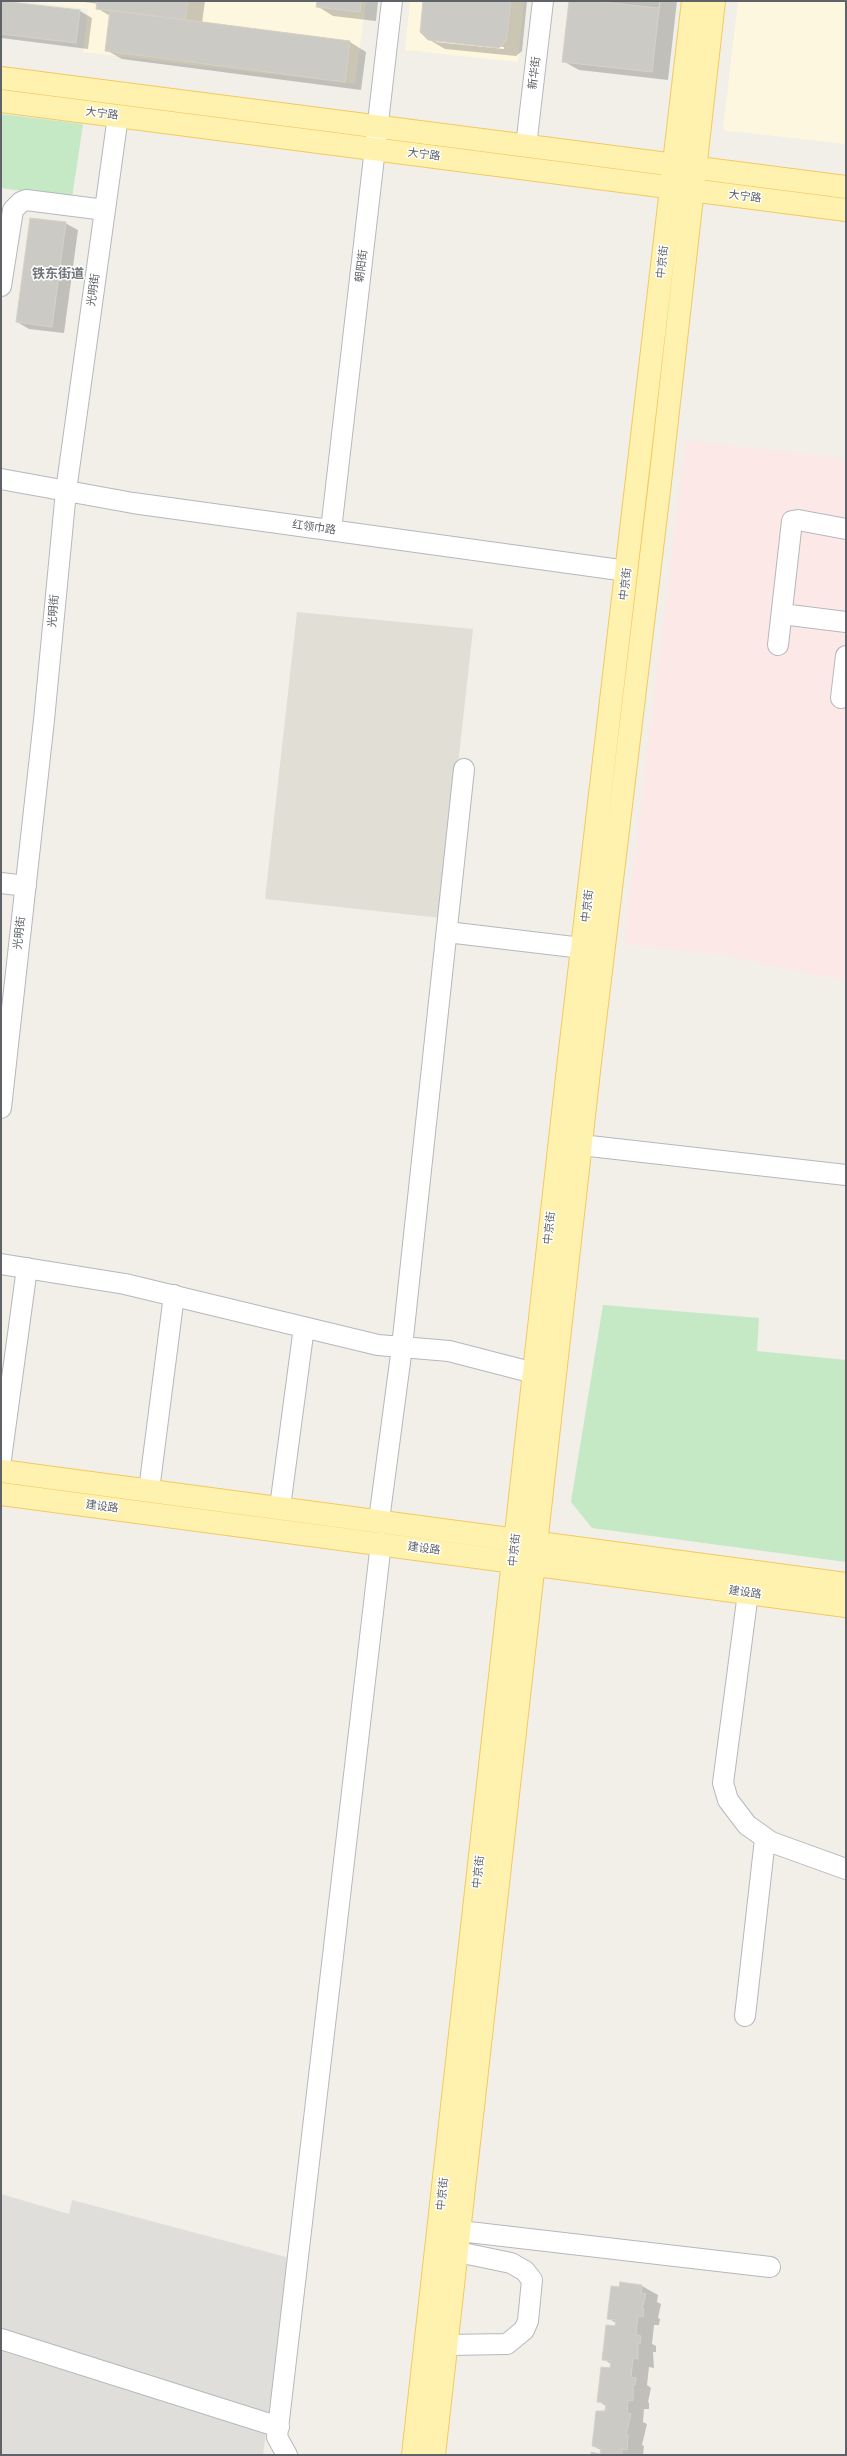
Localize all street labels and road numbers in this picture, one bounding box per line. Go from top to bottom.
street label: 新华街 [526,56,544,90]
street label: 大宁路 [85,105,119,123]
street label: 大宁路 [407,146,441,164]
street label: 大宁路 [728,188,762,206]
street label: 中京街 [655,245,671,279]
street label: 朝阳街 [353,249,371,283]
street label: 光明街 [85,273,103,307]
street label: 红领巾路 [291,518,337,538]
street label: 中京街 [617,567,635,601]
street label: 光明街 [46,594,62,628]
street label: 中京街 [579,889,597,923]
street label: 光明街 [12,916,28,950]
street label: 中京街 [542,1211,558,1245]
street label: 建设路 [85,1498,119,1516]
street label: 中京街 [507,1533,523,1567]
street label: 建设路 [407,1540,441,1558]
street label: 建设路 [728,1584,762,1602]
street label: 中京街 [471,1855,487,1889]
street label: 中京街 [435,2177,451,2211]

